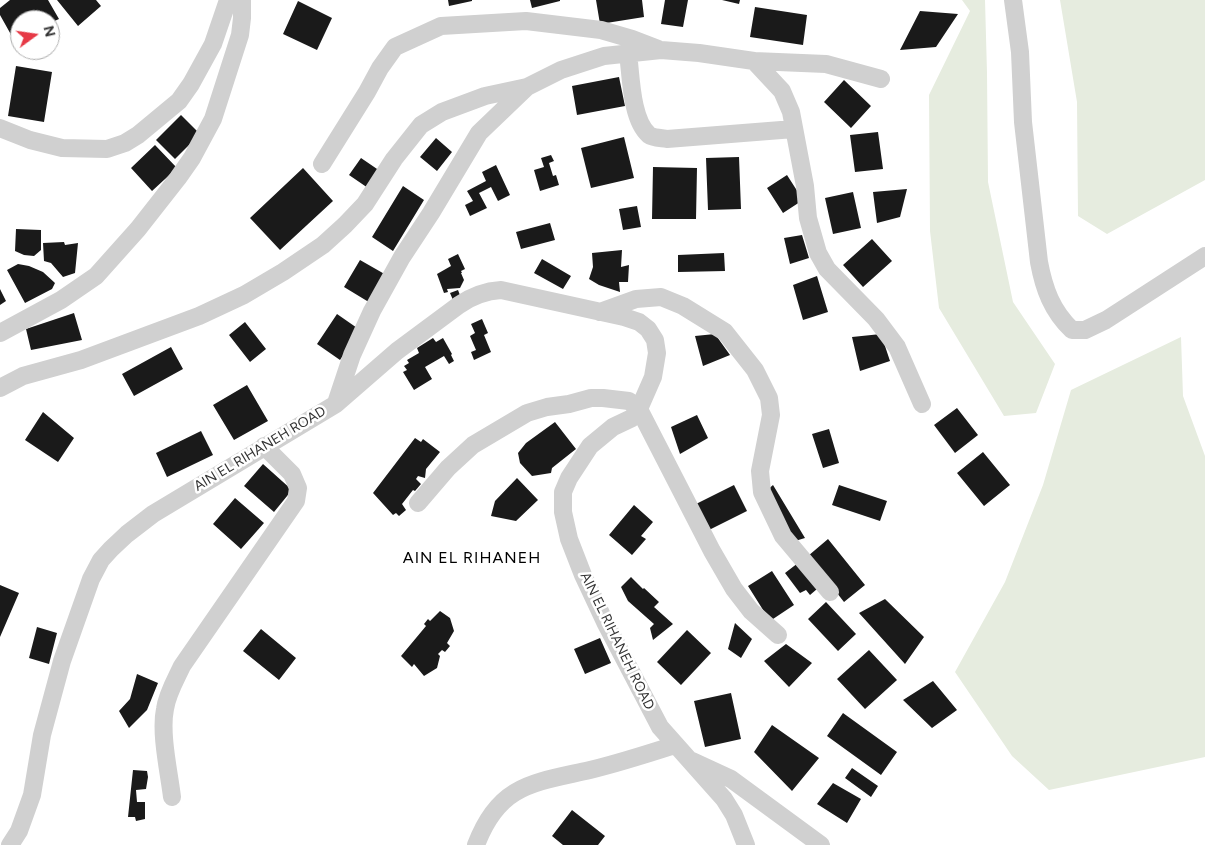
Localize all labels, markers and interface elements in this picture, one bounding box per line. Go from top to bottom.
north arrow [10,10,60,60]
text: N [40,24,59,39]
street label: AIN EL RIHANEH ROAD [191,403,329,495]
district label: AIN EL RIHANEH [401,548,543,568]
street label: AIN EL RIHANEH ROAD [576,569,658,713]

